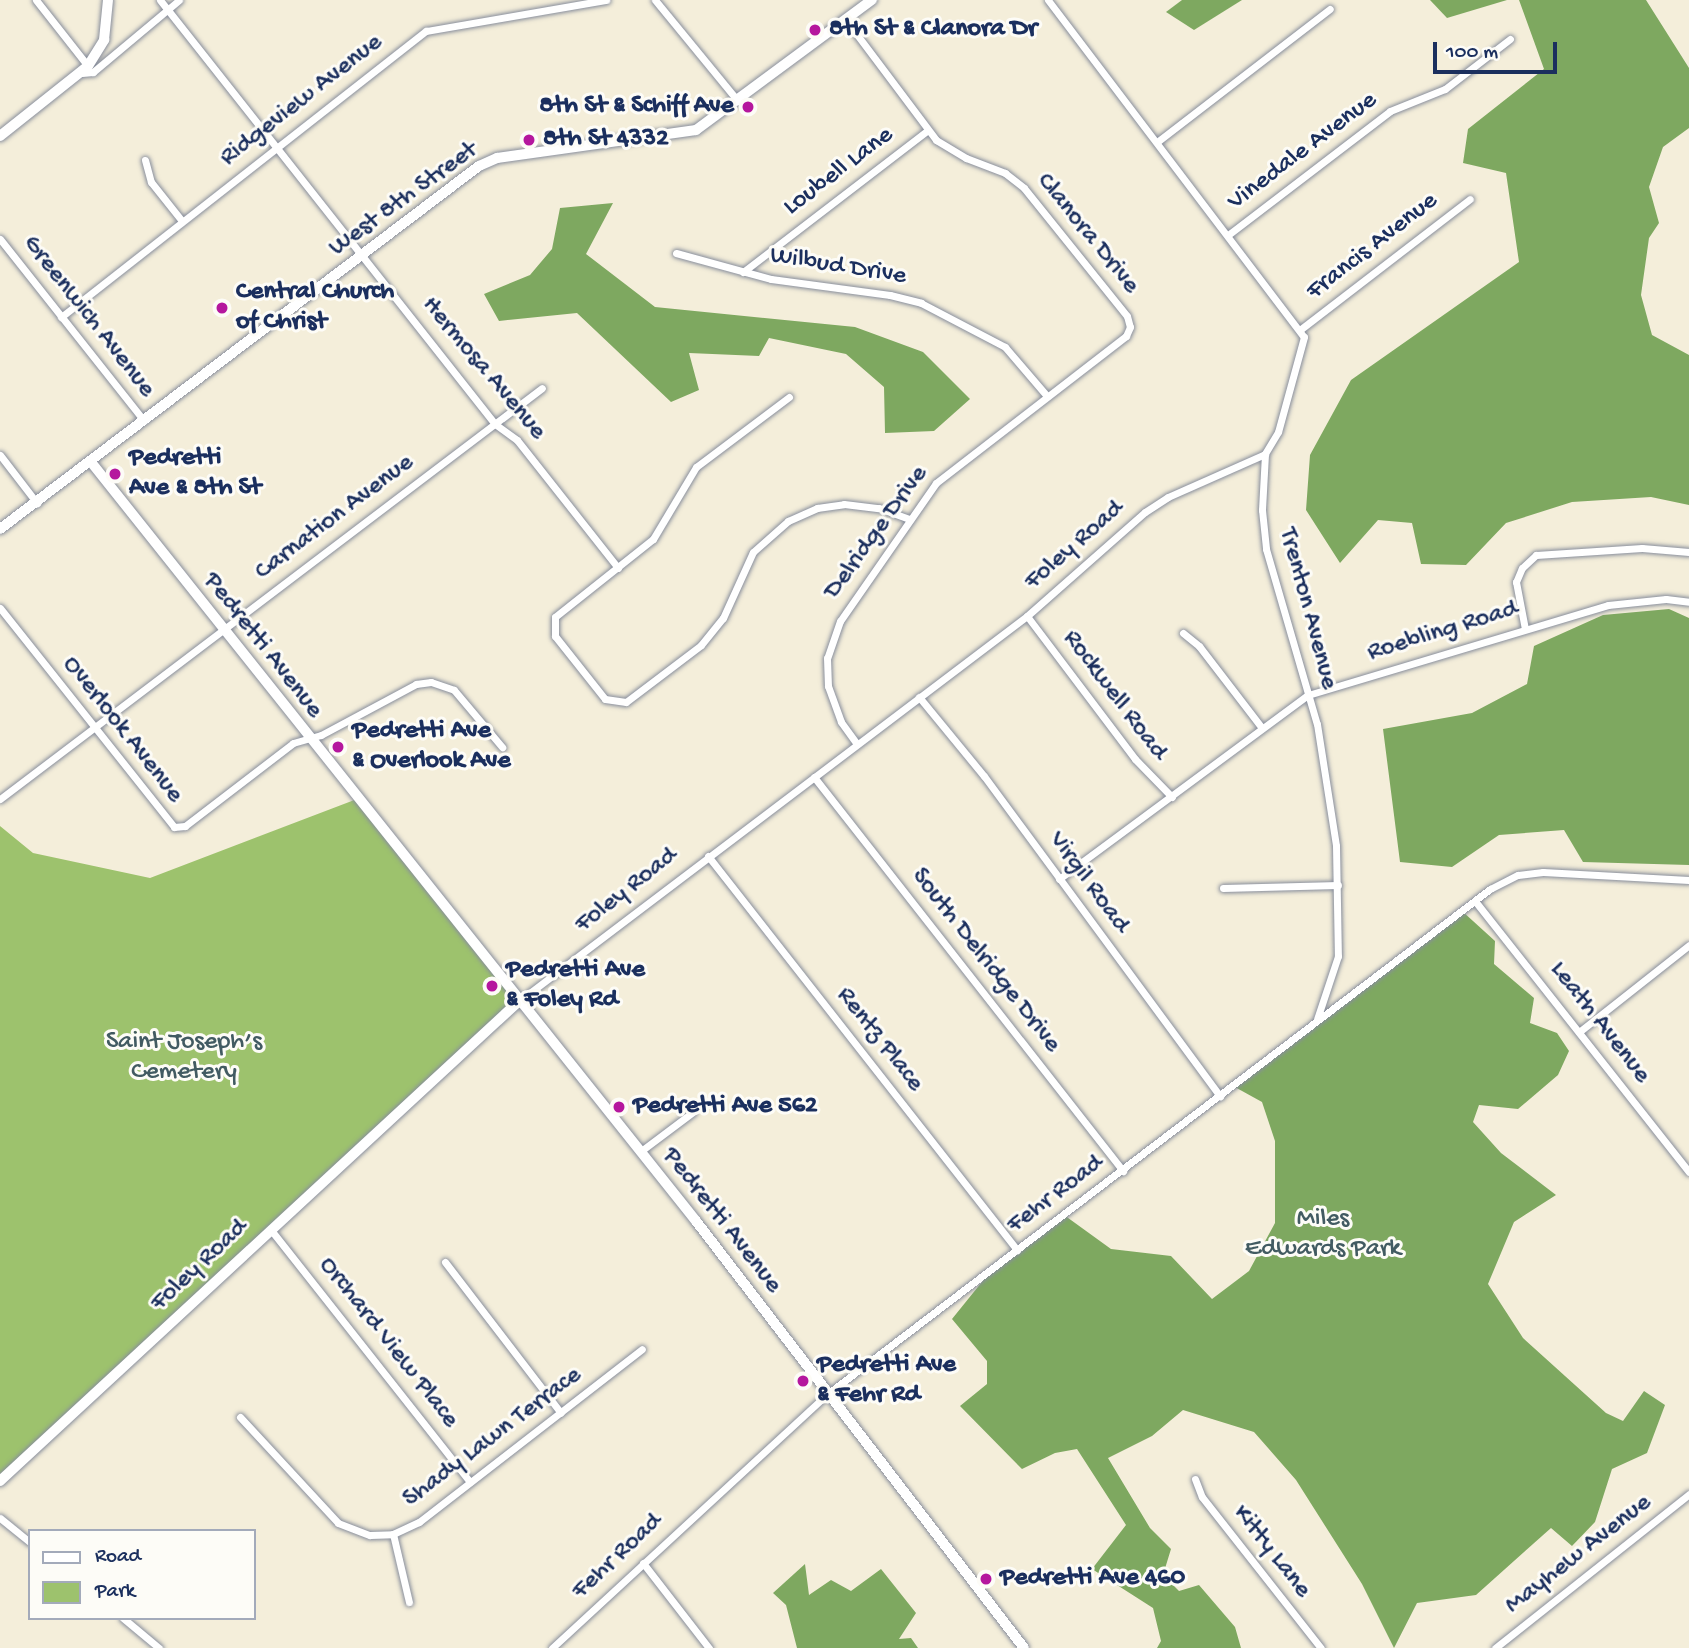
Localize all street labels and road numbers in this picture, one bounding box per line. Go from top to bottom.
street label: Ridgeview Avenue [214,28,390,174]
street label: Vinedale Avenue [1222,86,1384,218]
street label: Loubell Lane [778,121,900,223]
street label: West 8th Street [324,136,484,264]
street label: Clanora Drive [1029,167,1145,301]
street label: Francis Avenue [1301,186,1445,308]
street label: Greenwich Avenue [15,229,161,405]
street label: Wilbud Drive [768,241,908,293]
street label: Hermosa Avenue [414,291,552,447]
street label: Carnation Avenue [249,448,421,588]
street label: Delridge Drive [818,460,936,606]
street label: Foley Road [1019,494,1131,598]
street label: Trenton Avenue [1270,525,1344,693]
street label: Pedretti Avenue [195,567,329,725]
street label: Roebling Road [1364,594,1522,670]
street label: Rockwell Road [1055,625,1173,767]
street label: Overlook Avenue [55,650,189,810]
street label: Virgil Road [1041,826,1135,940]
street label: Foley Road [569,841,685,941]
street label: South Delridge Drive [903,862,1067,1060]
street label: Leath Avenue [1542,956,1656,1090]
street label: Rentz Place [828,981,930,1099]
street label: Pedretti Avenue [654,1142,788,1300]
street label: Fehr Road [1002,1149,1110,1241]
street label: Foley Road [145,1213,255,1319]
street label: Orchard View Place [311,1251,465,1435]
street label: Shady Lawn Terrace [397,1361,589,1515]
street label: Mayhew Avenue [1500,1488,1658,1622]
street label: Kitty Lane [1225,1499,1317,1605]
street label: Fehr Road [566,1507,670,1607]

